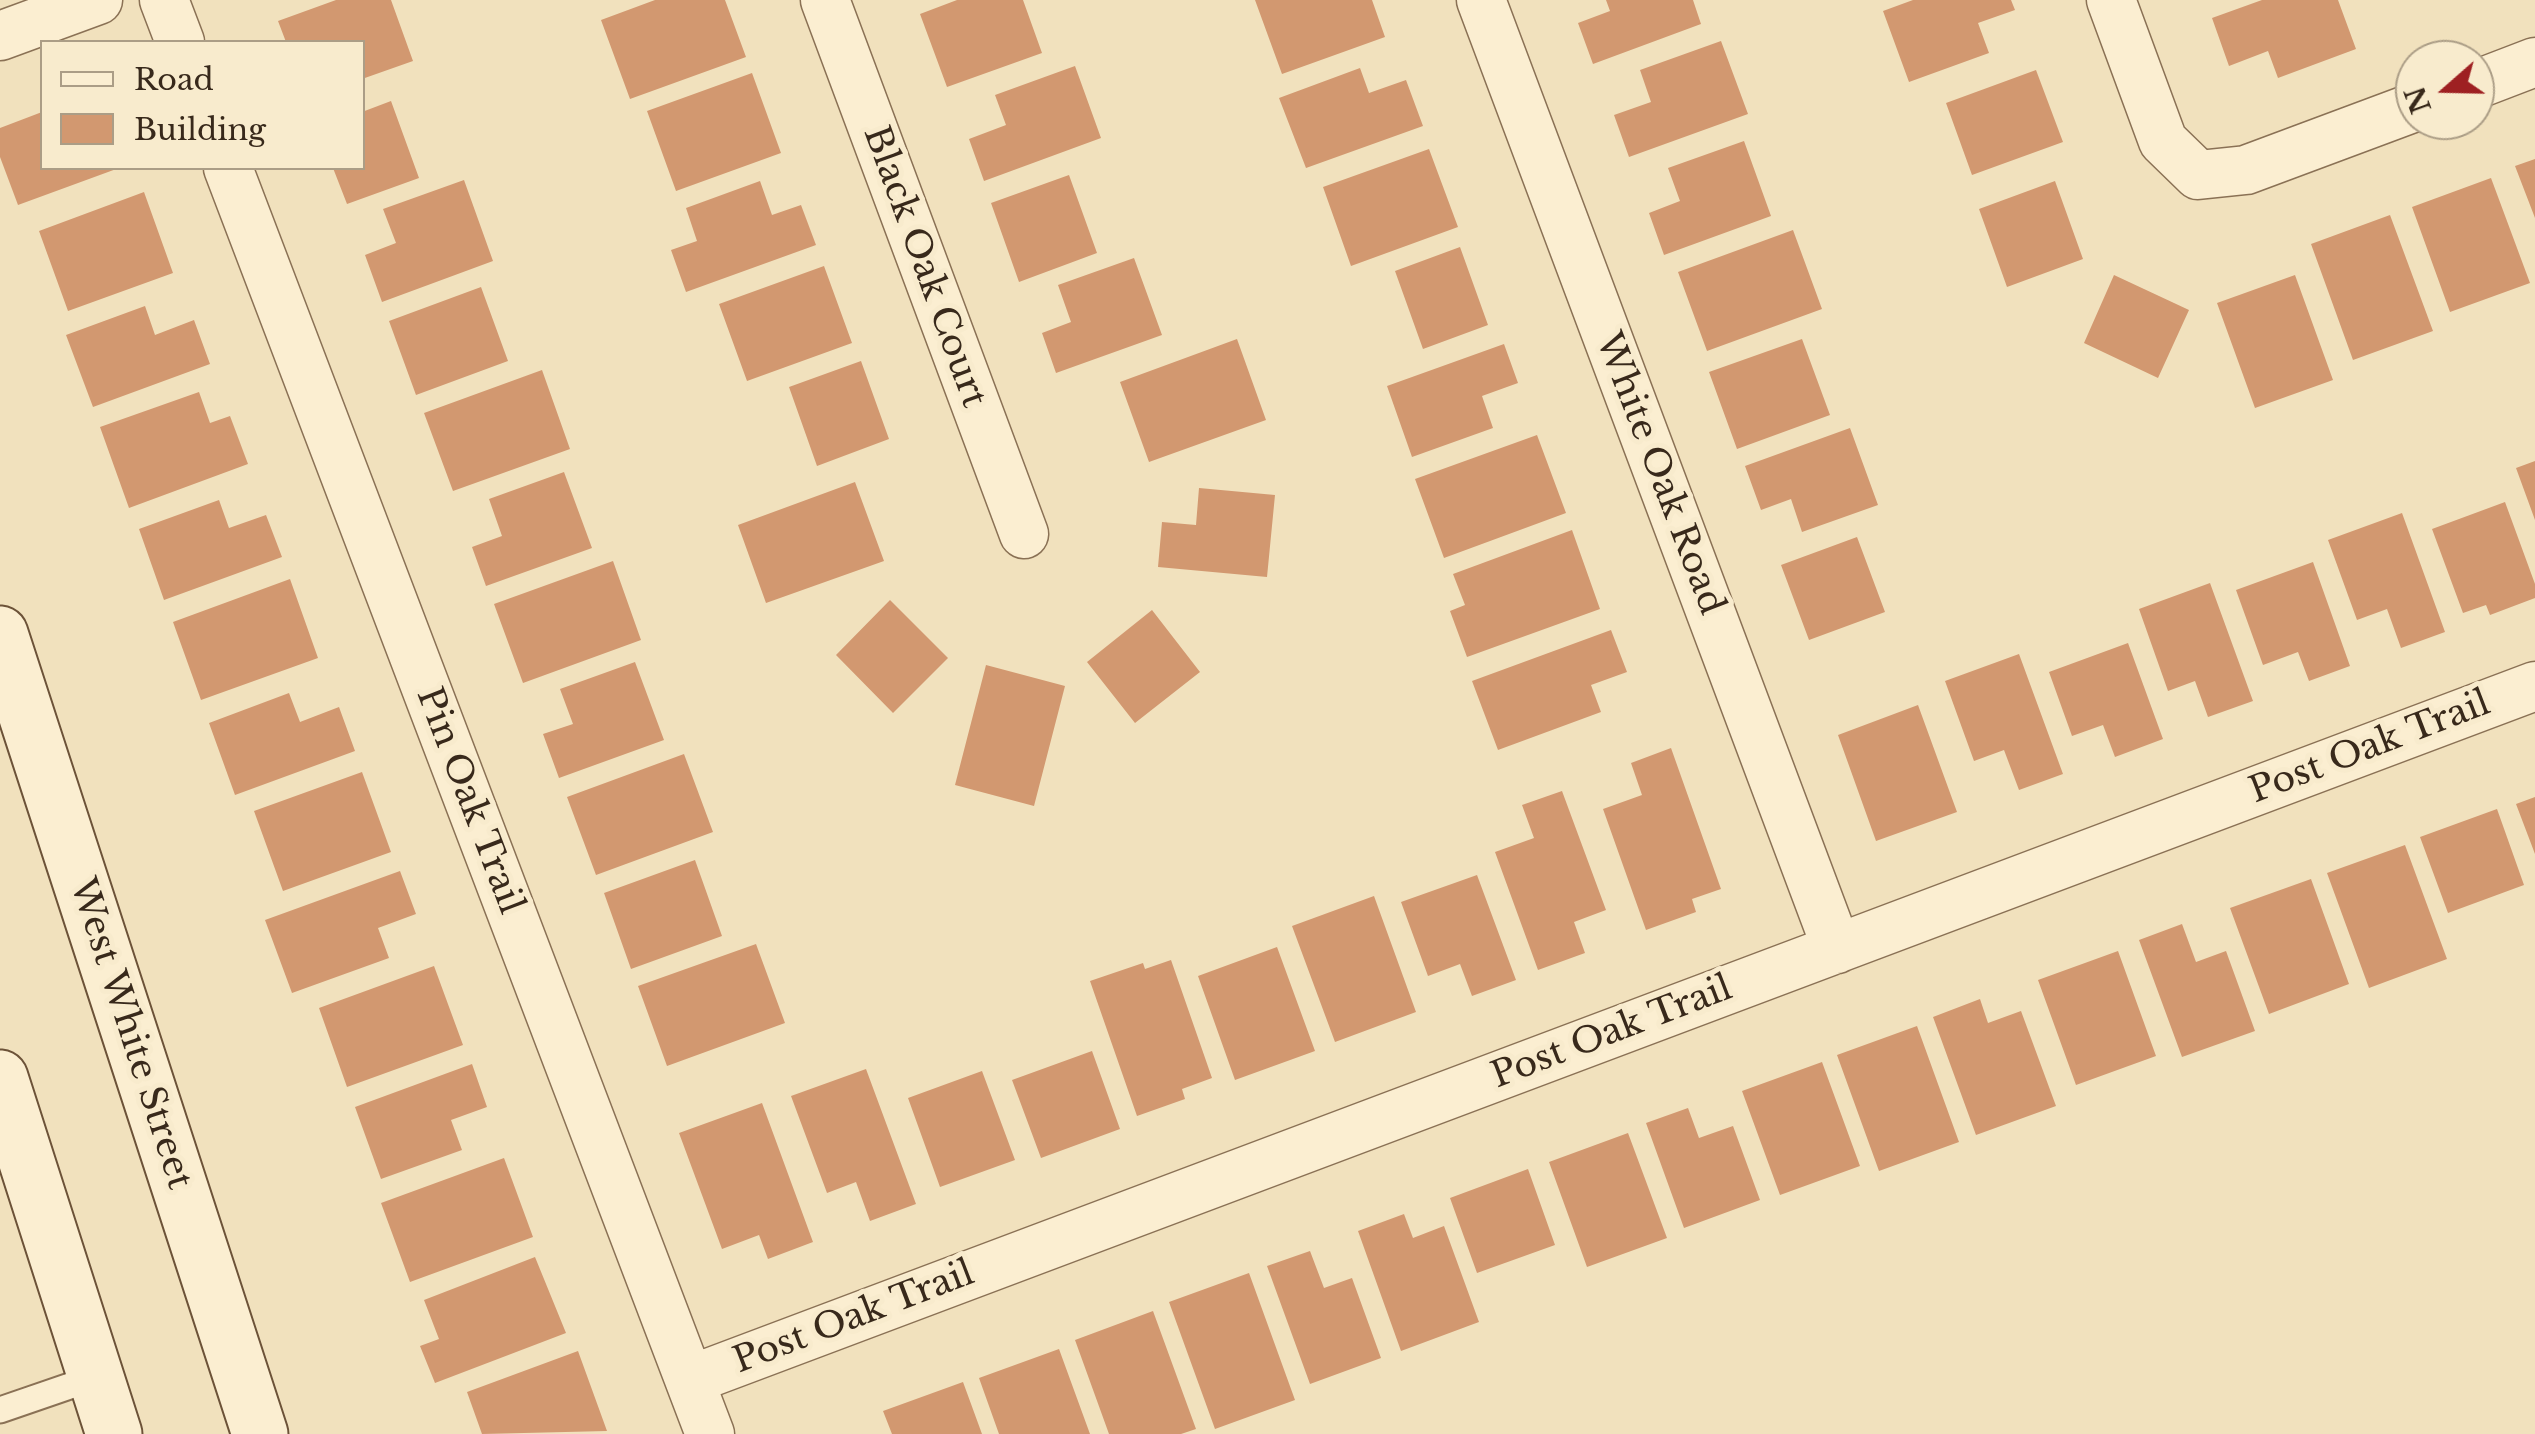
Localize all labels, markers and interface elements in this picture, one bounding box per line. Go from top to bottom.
legend [40,40,365,170]
north arrow [2395,40,2495,140]
text: Road [134,61,214,98]
text: N [2397,81,2439,118]
text: Building [134,111,266,148]
street label: Black Oak Court [854,121,994,413]
street label: White Oak Road [1586,327,1732,621]
street label: Pin Oak Trail [407,682,531,920]
street label: Post Oak Trail [2244,683,2496,813]
street label: West White Street [60,873,200,1195]
street label: Post Oak Trail [1486,968,1738,1098]
street label: Post Oak Trail [728,1253,980,1383]

